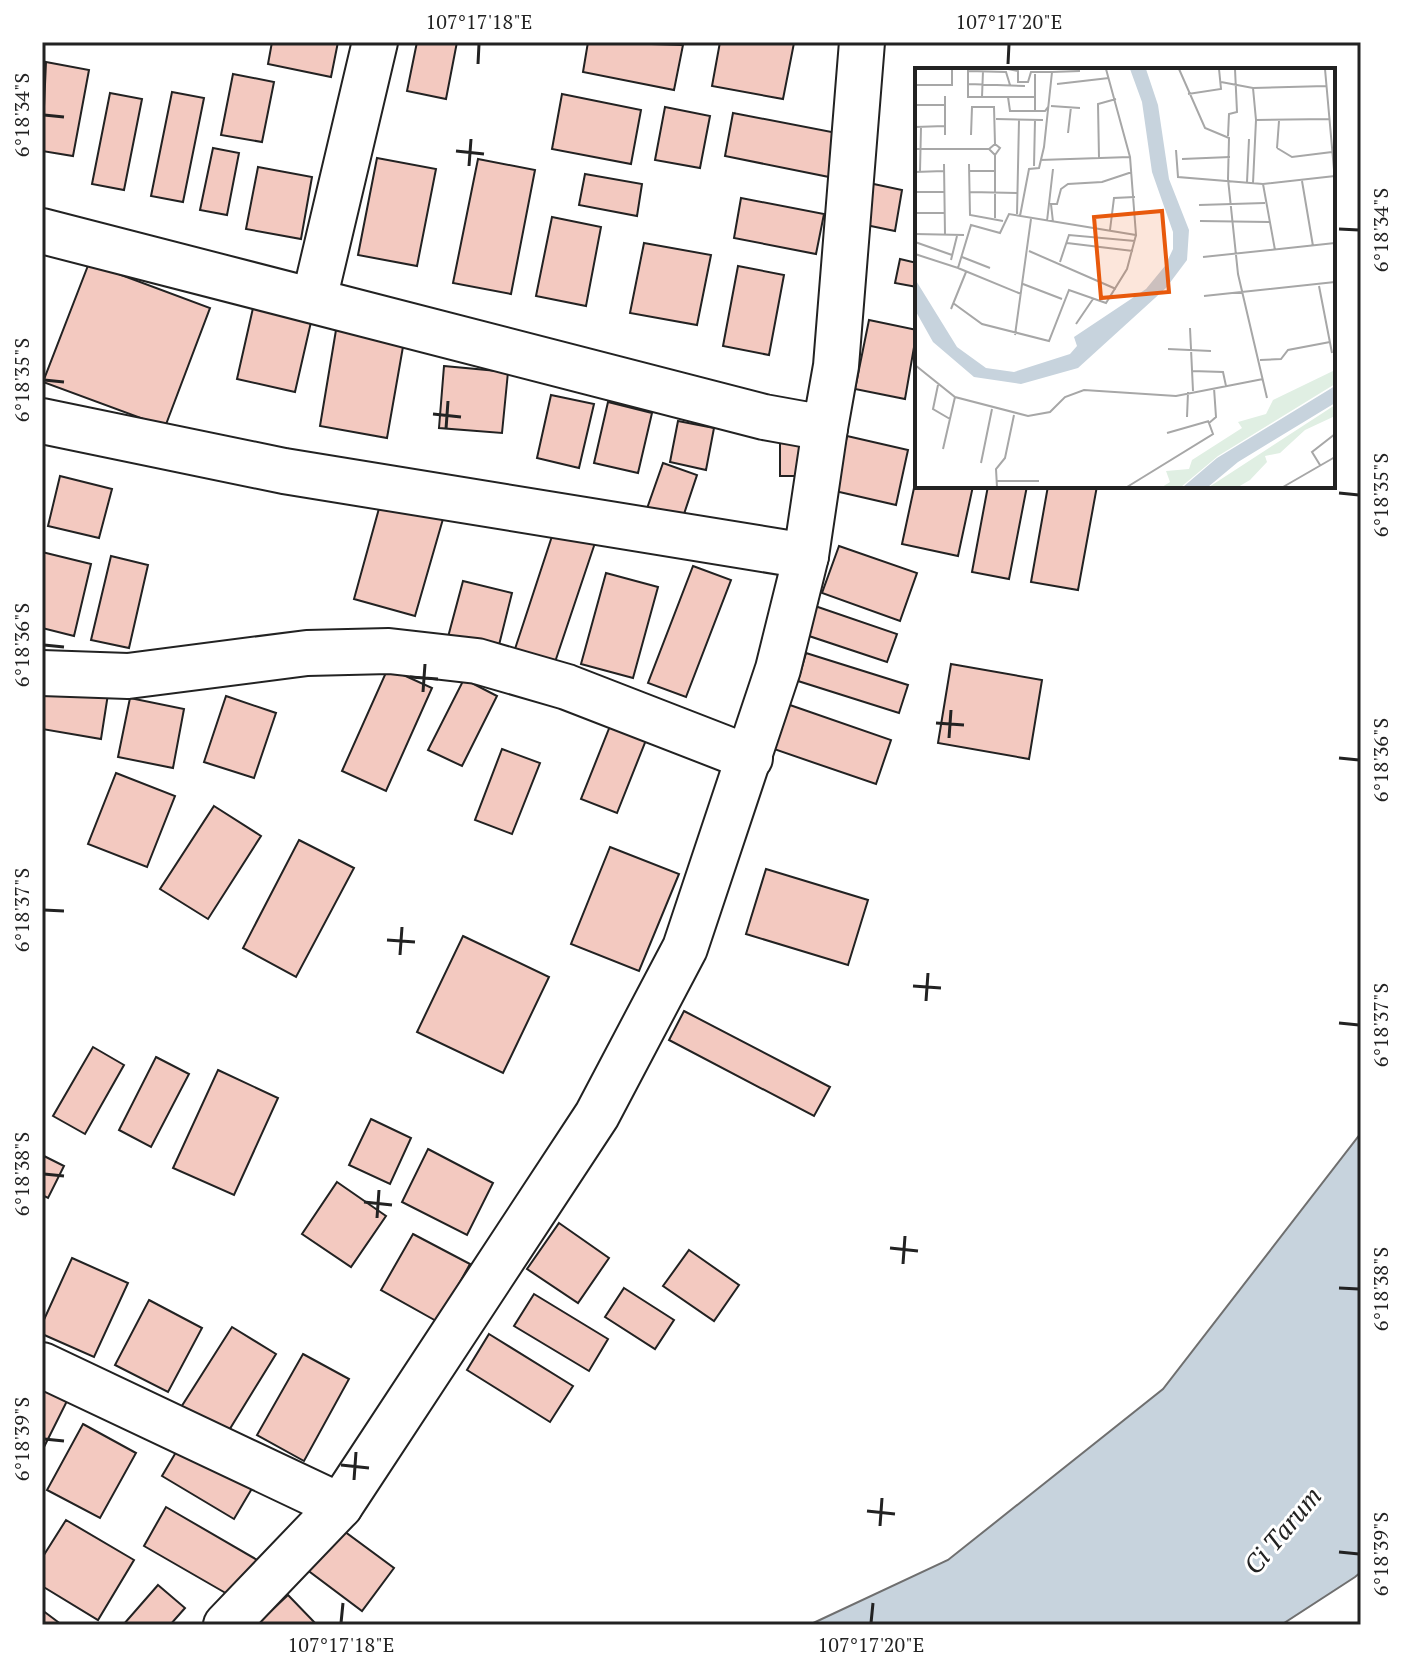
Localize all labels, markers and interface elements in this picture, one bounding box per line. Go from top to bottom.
text: 107°17'18"E [426,8,532,35]
text: 107°17'20"E [956,8,1062,35]
inset map [915,68,1335,488]
text: 6°18'34"S [8,73,35,157]
text: 6°18'34"S [1367,188,1394,272]
text: 6°18'35"S [8,338,35,422]
text: 6°18'35"S [1367,453,1394,537]
text: 6°18'36"S [8,603,35,687]
text: 6°18'36"S [1367,718,1394,802]
text: 6°18'37"S [8,868,35,952]
text: 6°18'37"S [1367,983,1394,1067]
text: 6°18'38"S [8,1132,35,1216]
text: 6°18'38"S [1367,1247,1394,1331]
text: 6°18'39"S [8,1397,35,1481]
water label: Ci Tarum [1236,1479,1328,1581]
text: 6°18'39"S [1367,1512,1394,1596]
text: 107°17'18"E [288,1631,394,1658]
text: 107°17'20"E [818,1631,924,1658]

